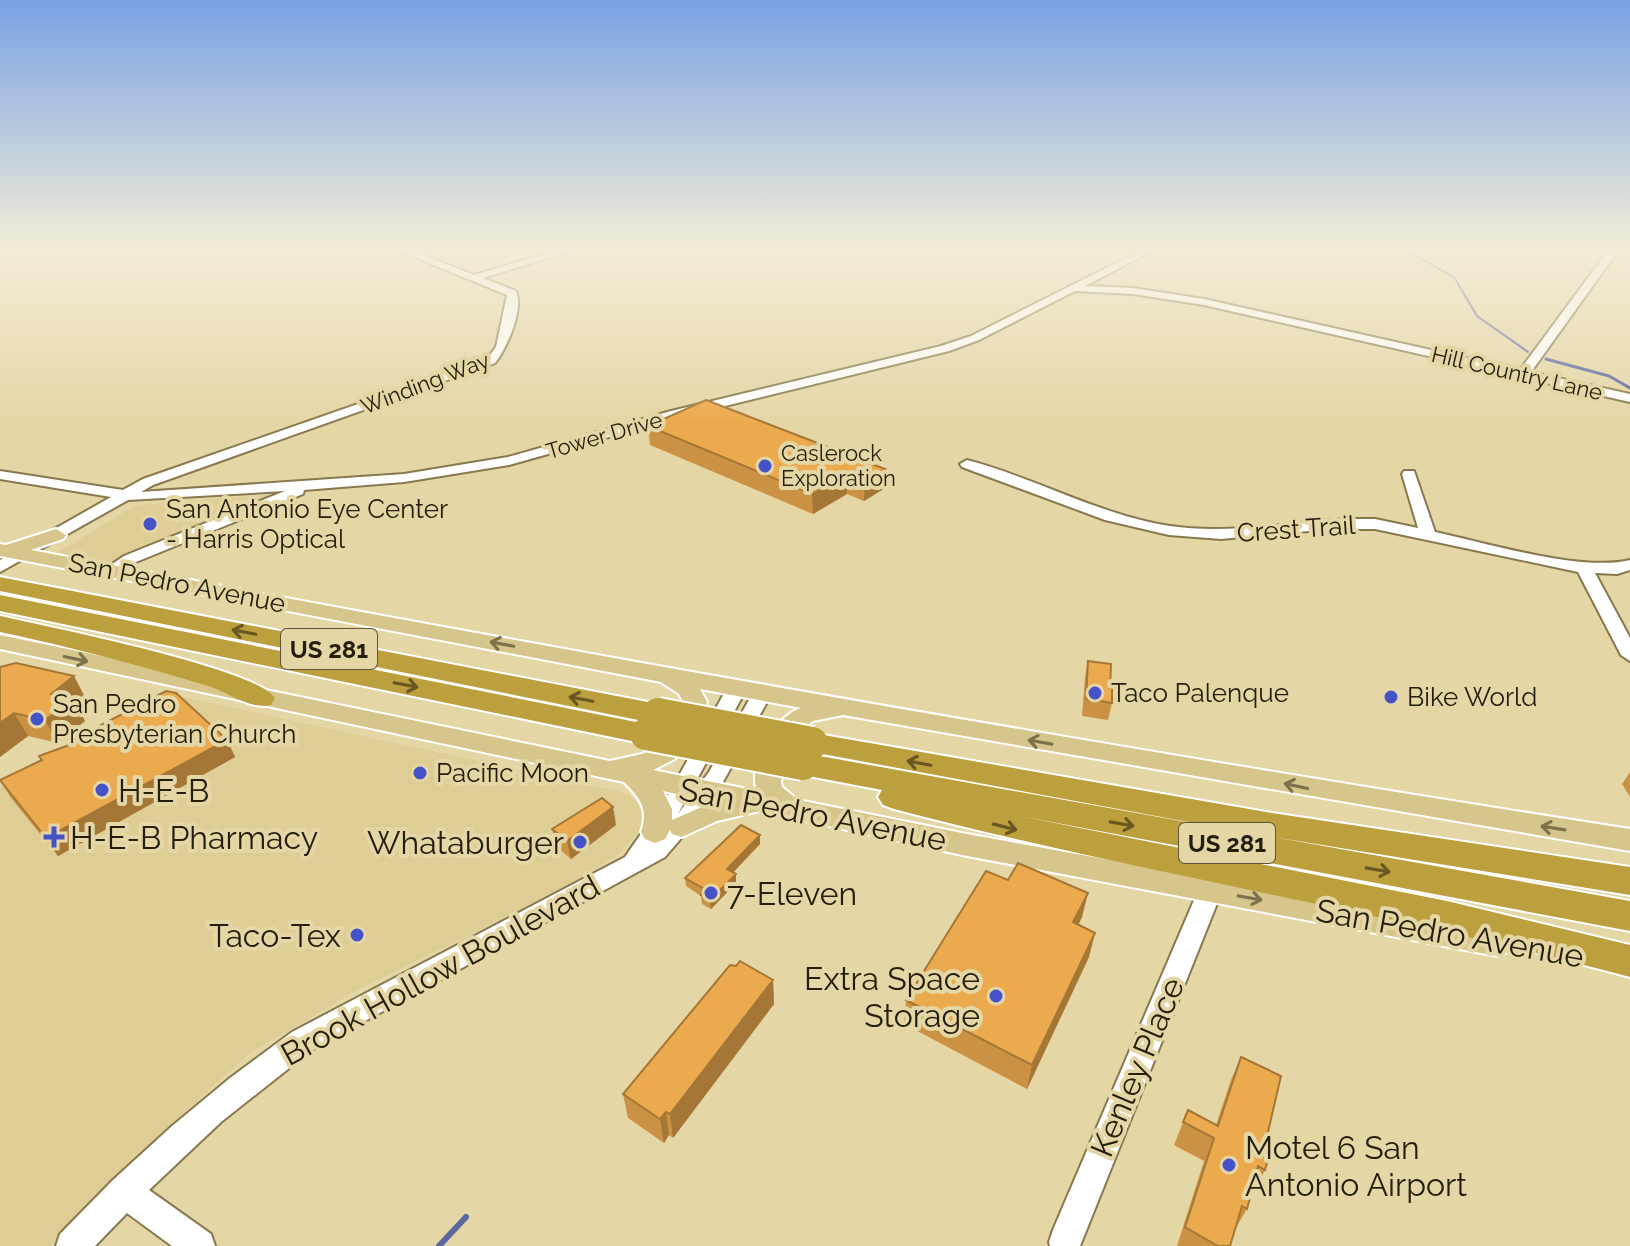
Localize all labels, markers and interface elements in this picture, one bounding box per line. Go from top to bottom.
street label: Hill Country Lane [1429,341,1605,405]
street label: Winding Way [357,347,493,419]
street label: Tower Drive [543,406,665,464]
place label: Caslerock Exploration [781,440,896,491]
marker: Caslerock Exploration [756,457,774,475]
place label: San Antonio Eye Center - Harris Optical [166,494,448,554]
street label: Crest Trail [1236,510,1357,548]
marker: San Antonio Eye Center - Harris Optical [141,515,159,533]
street label: San Pedro Avenue [66,547,288,619]
one-way arrow [232,624,257,639]
road number: US 281 [281,629,377,669]
one-way arrow [490,636,516,651]
one-way arrow [63,652,89,667]
one-way arrow [393,678,418,693]
place label: Taco Palenque [1111,678,1289,708]
place label: Bike World [1407,682,1537,712]
marker: Taco Palenque [1086,684,1104,702]
marker: Bike World [1382,688,1400,706]
place label: San Pedro Presbyterian Church [53,689,296,749]
one-way arrow [569,690,595,705]
marker: San Pedro Presbyterian Church [28,710,46,728]
one-way arrow [1028,733,1053,748]
one-way arrow [907,754,932,769]
place label: Pacific Moon [436,758,589,788]
marker: Pacific Moon [411,764,429,782]
street label: San Pedro Avenue [676,770,950,858]
place label: H-E-B [118,772,209,809]
one-way arrow [1284,778,1310,793]
marker: H-E-B [93,781,111,799]
one-way arrow [1109,817,1134,832]
place label: H-E-B Pharmacy [70,819,318,856]
one-way arrow [1541,819,1566,834]
one-way arrow [991,820,1017,835]
road number: US 281 [1179,823,1275,863]
place label: Whataburger [367,824,564,861]
marker: H-E-B Pharmacy [45,828,63,846]
marker: Whataburger [571,833,589,851]
one-way arrow [1364,863,1390,878]
street label: Brook Hollow Boulevard [275,867,605,1073]
place label: 7-Eleven [727,875,857,912]
marker: 7-Eleven [702,884,720,902]
street label: San Pedro Avenue [1313,891,1587,975]
one-way arrow [1237,892,1262,907]
place label: Taco-Tex [209,917,341,954]
marker: Taco-Tex [348,926,366,944]
place label: Extra Space Storage [804,960,980,1034]
street label: Kenley Place [1083,972,1191,1162]
marker: Extra Space Storage [987,987,1005,1005]
place label: Motel 6 San Antonio Airport [1245,1129,1467,1203]
marker: Motel 6 San Antonio Airport [1220,1156,1238,1174]

